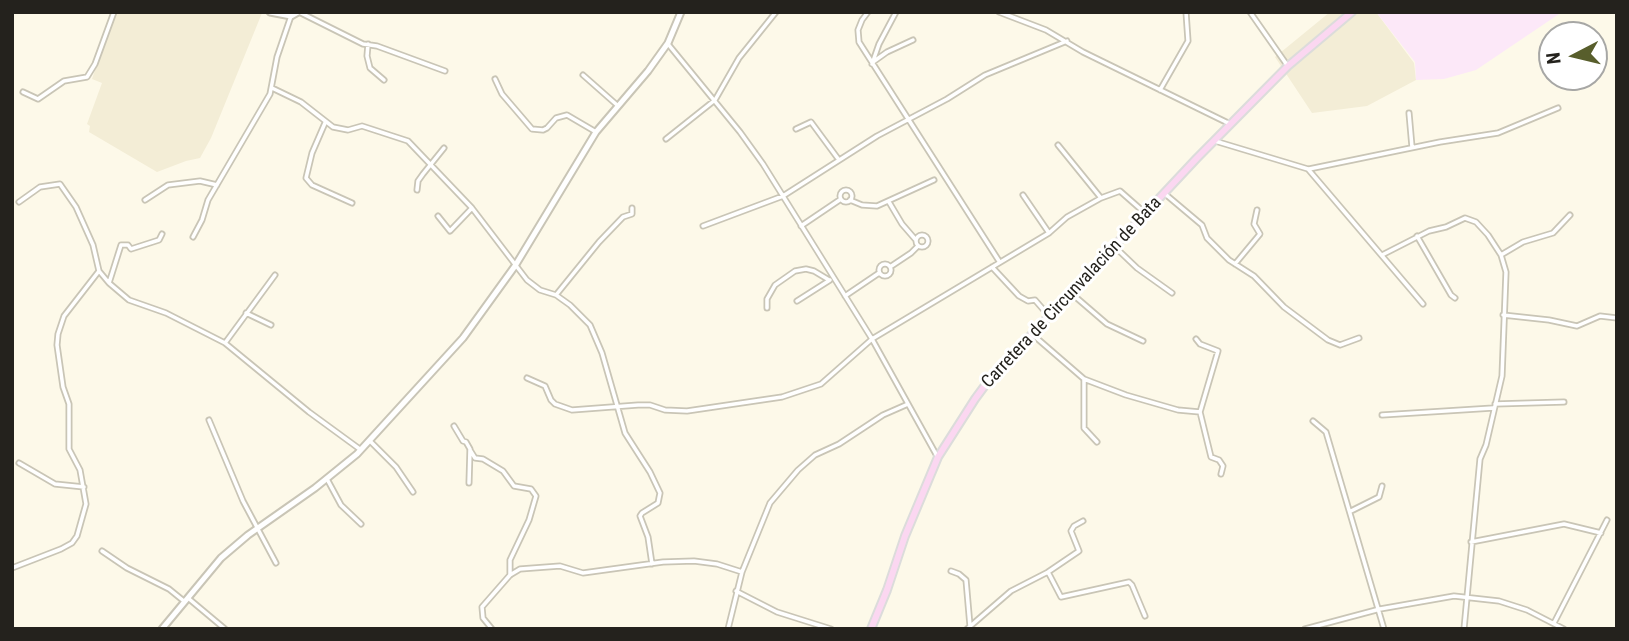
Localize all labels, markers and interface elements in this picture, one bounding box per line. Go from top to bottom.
north arrow [1538,21,1608,91]
text: N [1542,51,1566,66]
street label: Carretera de Circunvalación de Bata [978,193,1166,393]

